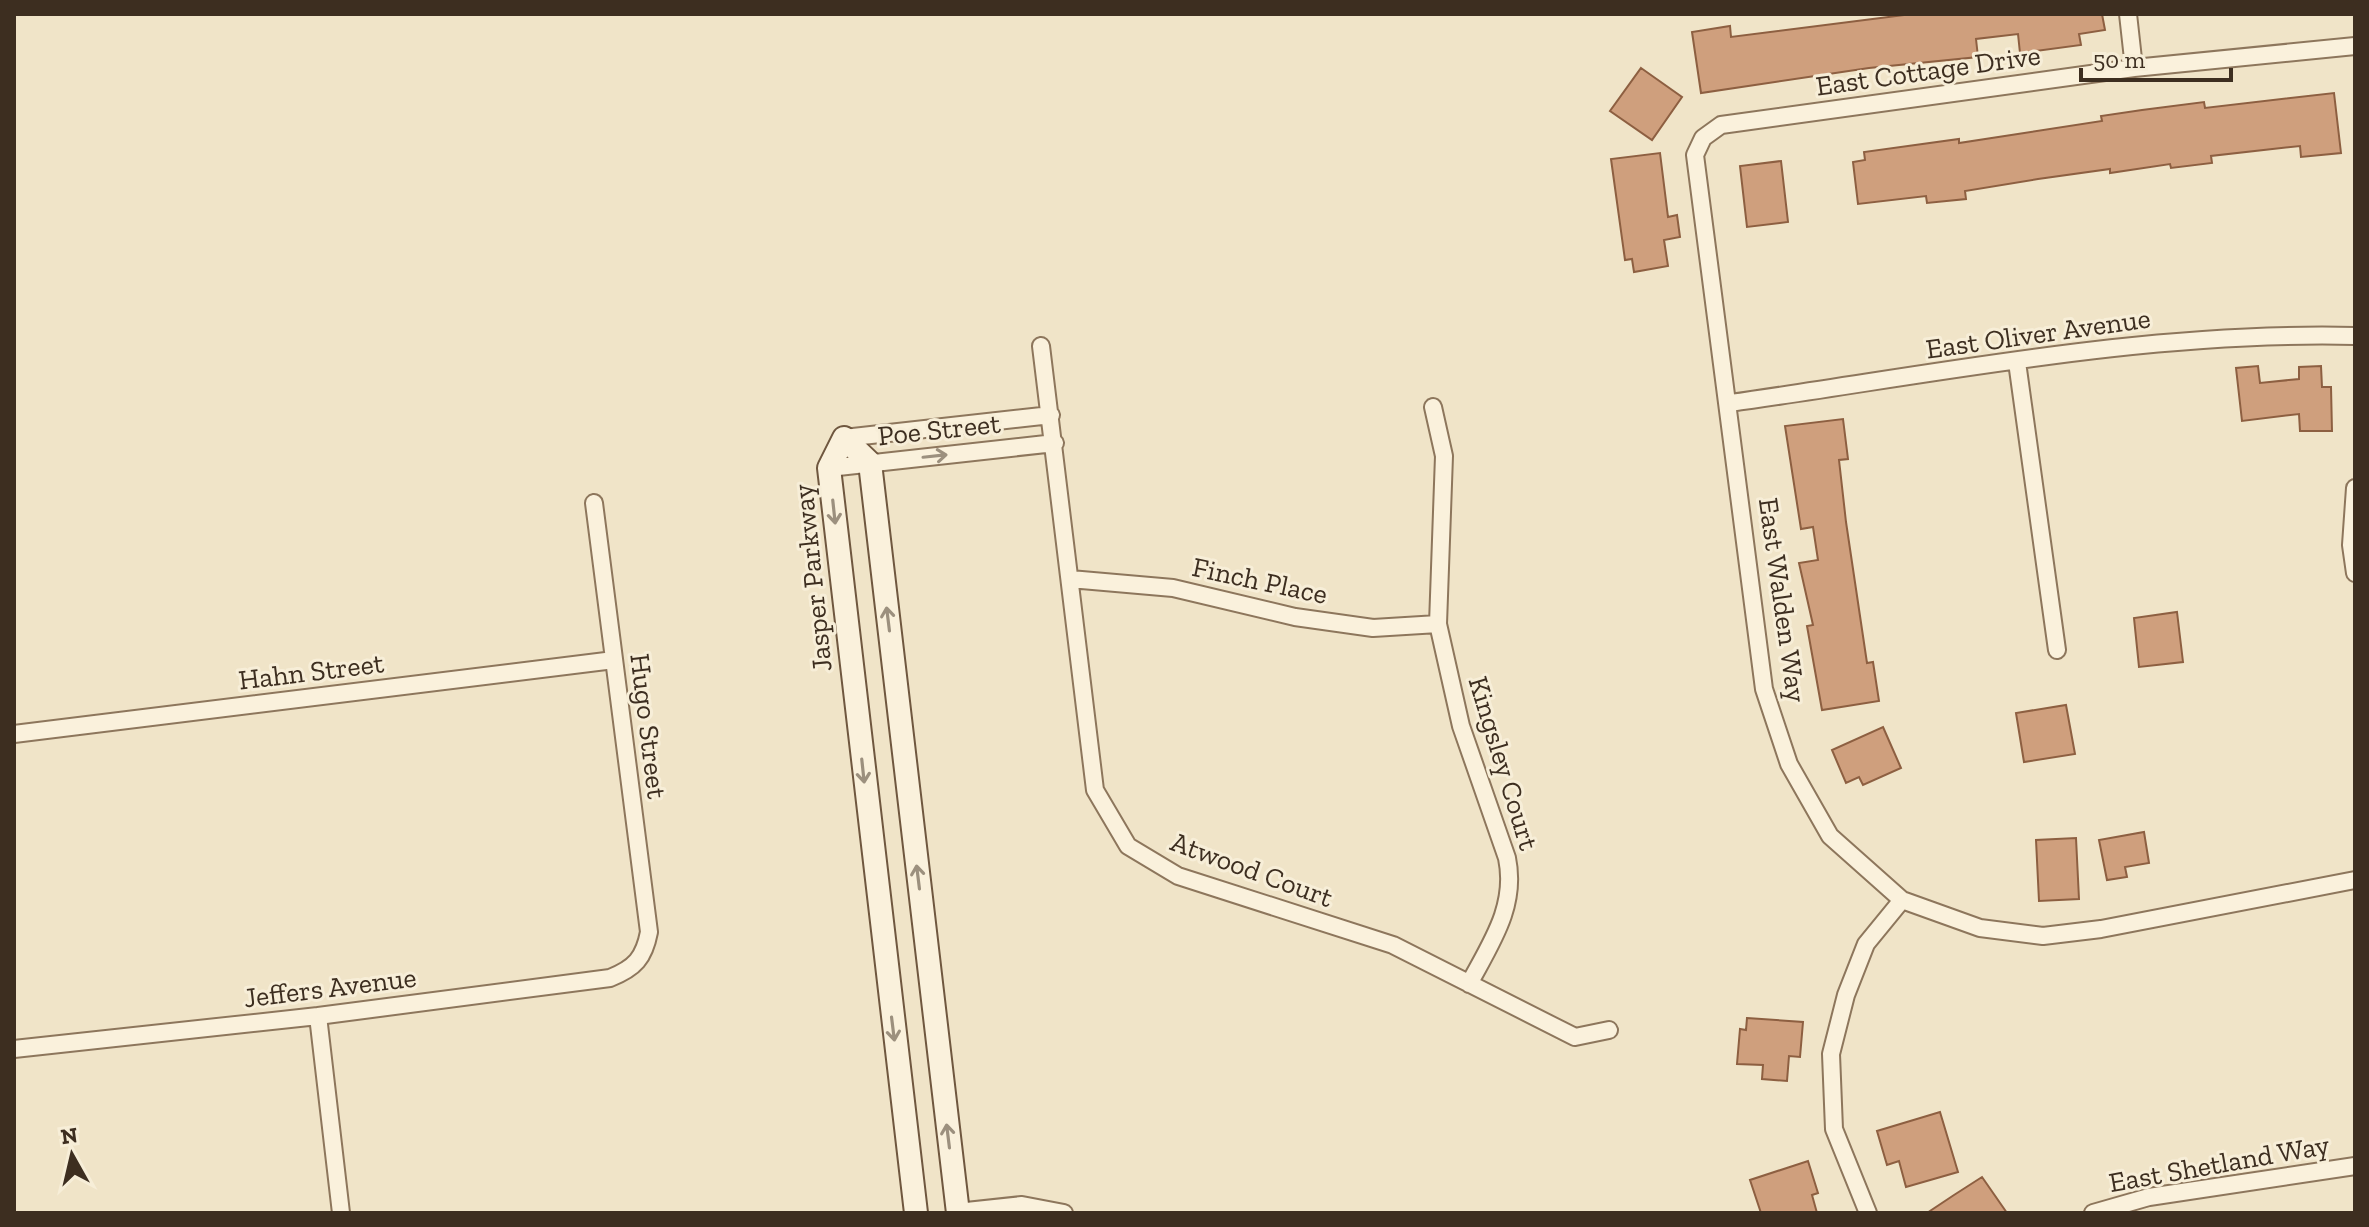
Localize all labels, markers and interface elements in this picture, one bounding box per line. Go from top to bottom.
scale bar [2081,32,2231,82]
street label: East Cottage Drive [1814,38,2043,103]
text: 50 m [2093,45,2146,74]
street label: East Oliver Avenue [1924,301,2152,366]
street label: Poe Street [876,407,1003,452]
one-way arrow [921,449,947,464]
street label: Jasper Parkway [786,482,839,673]
street label: East Walden Way [1752,496,1813,705]
one-way arrow [827,498,842,525]
street label: Finch Place [1189,550,1330,611]
one-way arrow [880,607,895,632]
street label: Hahn Street [236,646,386,697]
street label: Hugo Street [623,652,674,801]
street label: Kingsley Court [1461,672,1546,855]
one-way arrow [856,757,871,783]
street label: Atwood Court [1166,825,1338,914]
one-way arrow [911,864,926,891]
street label: Jeffers Avenue [242,961,418,1014]
one-way arrow [886,1015,901,1042]
north arrow [32,1115,112,1195]
text: N [59,1121,80,1150]
one-way arrow [941,1123,956,1149]
street label: East Shetland Way [2106,1128,2333,1199]

